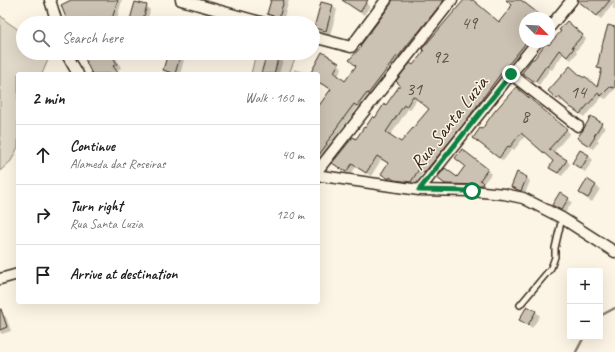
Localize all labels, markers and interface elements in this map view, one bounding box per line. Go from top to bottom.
house number: 49 [461,12,479,34]
north arrow [519,12,555,48]
search box [16,16,320,60]
icon: search [30,27,52,49]
text: Search here [62,29,123,48]
house number: 92 [432,46,450,68]
route end [502,65,520,83]
street label: Rua Santa Luzia [405,70,494,175]
house number: 31 [406,78,423,100]
house number: 14 [570,81,588,103]
text: 2 min [32,88,65,109]
text: Walk · 160 m [245,90,304,106]
house number: 8 [521,105,531,127]
text: Continue [70,137,115,156]
icon: ahead [32,144,54,166]
text: 40 m [282,147,304,163]
text: Alameda das Roseiras [70,156,165,172]
route start [463,182,481,200]
text: Turn right [70,197,123,216]
icon: right [32,204,54,226]
text: 120 m [276,207,304,223]
text: Rua Santa Luzia [70,216,143,232]
icon: arrive [32,264,54,286]
text: Arrive at destination [70,265,177,284]
map controls [567,268,603,340]
button: + [567,268,603,304]
button: − [567,304,603,340]

